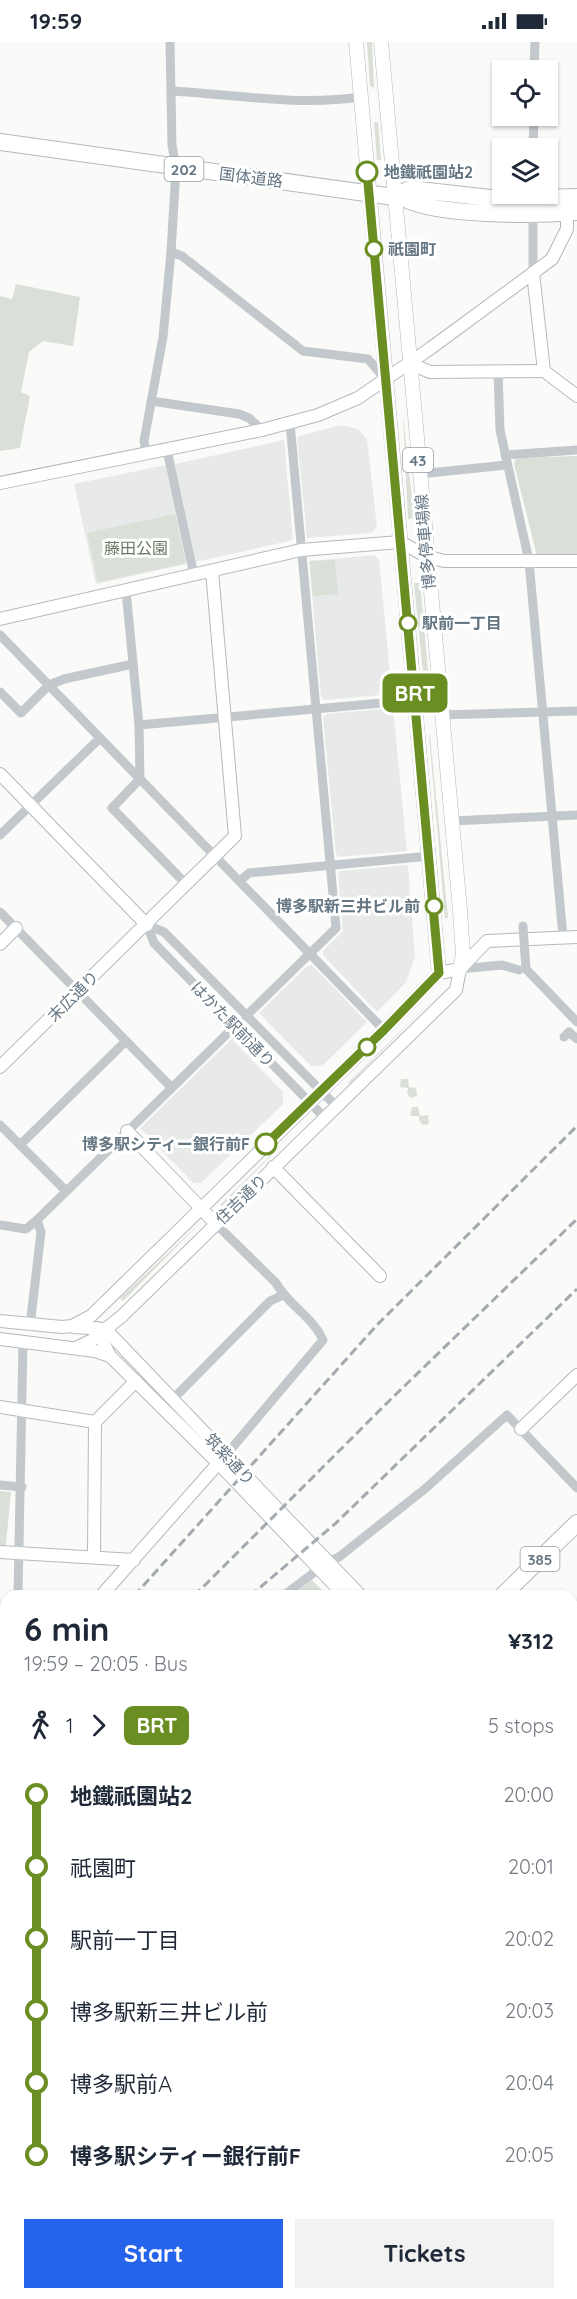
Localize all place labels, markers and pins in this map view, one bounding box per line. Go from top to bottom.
marker: 地鐵祇園站2 [356,161,378,183]
place label: 地鐵祇園站2 [384,162,473,182]
place label: 祇園町 [388,239,436,259]
marker: 祇園町 [365,240,383,258]
place label: 駅前一丁目 [422,613,502,633]
marker: 駅前一丁目 [399,614,417,632]
place label: 博多駅新三井ビル前 [276,896,420,916]
marker: 博多駅新三井ビル前 [425,897,443,915]
unlabelled marker [358,1038,376,1056]
marker: 博多駅シティー銀行前F [255,1133,277,1155]
place label: 博多駅シティー銀行前F [82,1134,250,1154]

